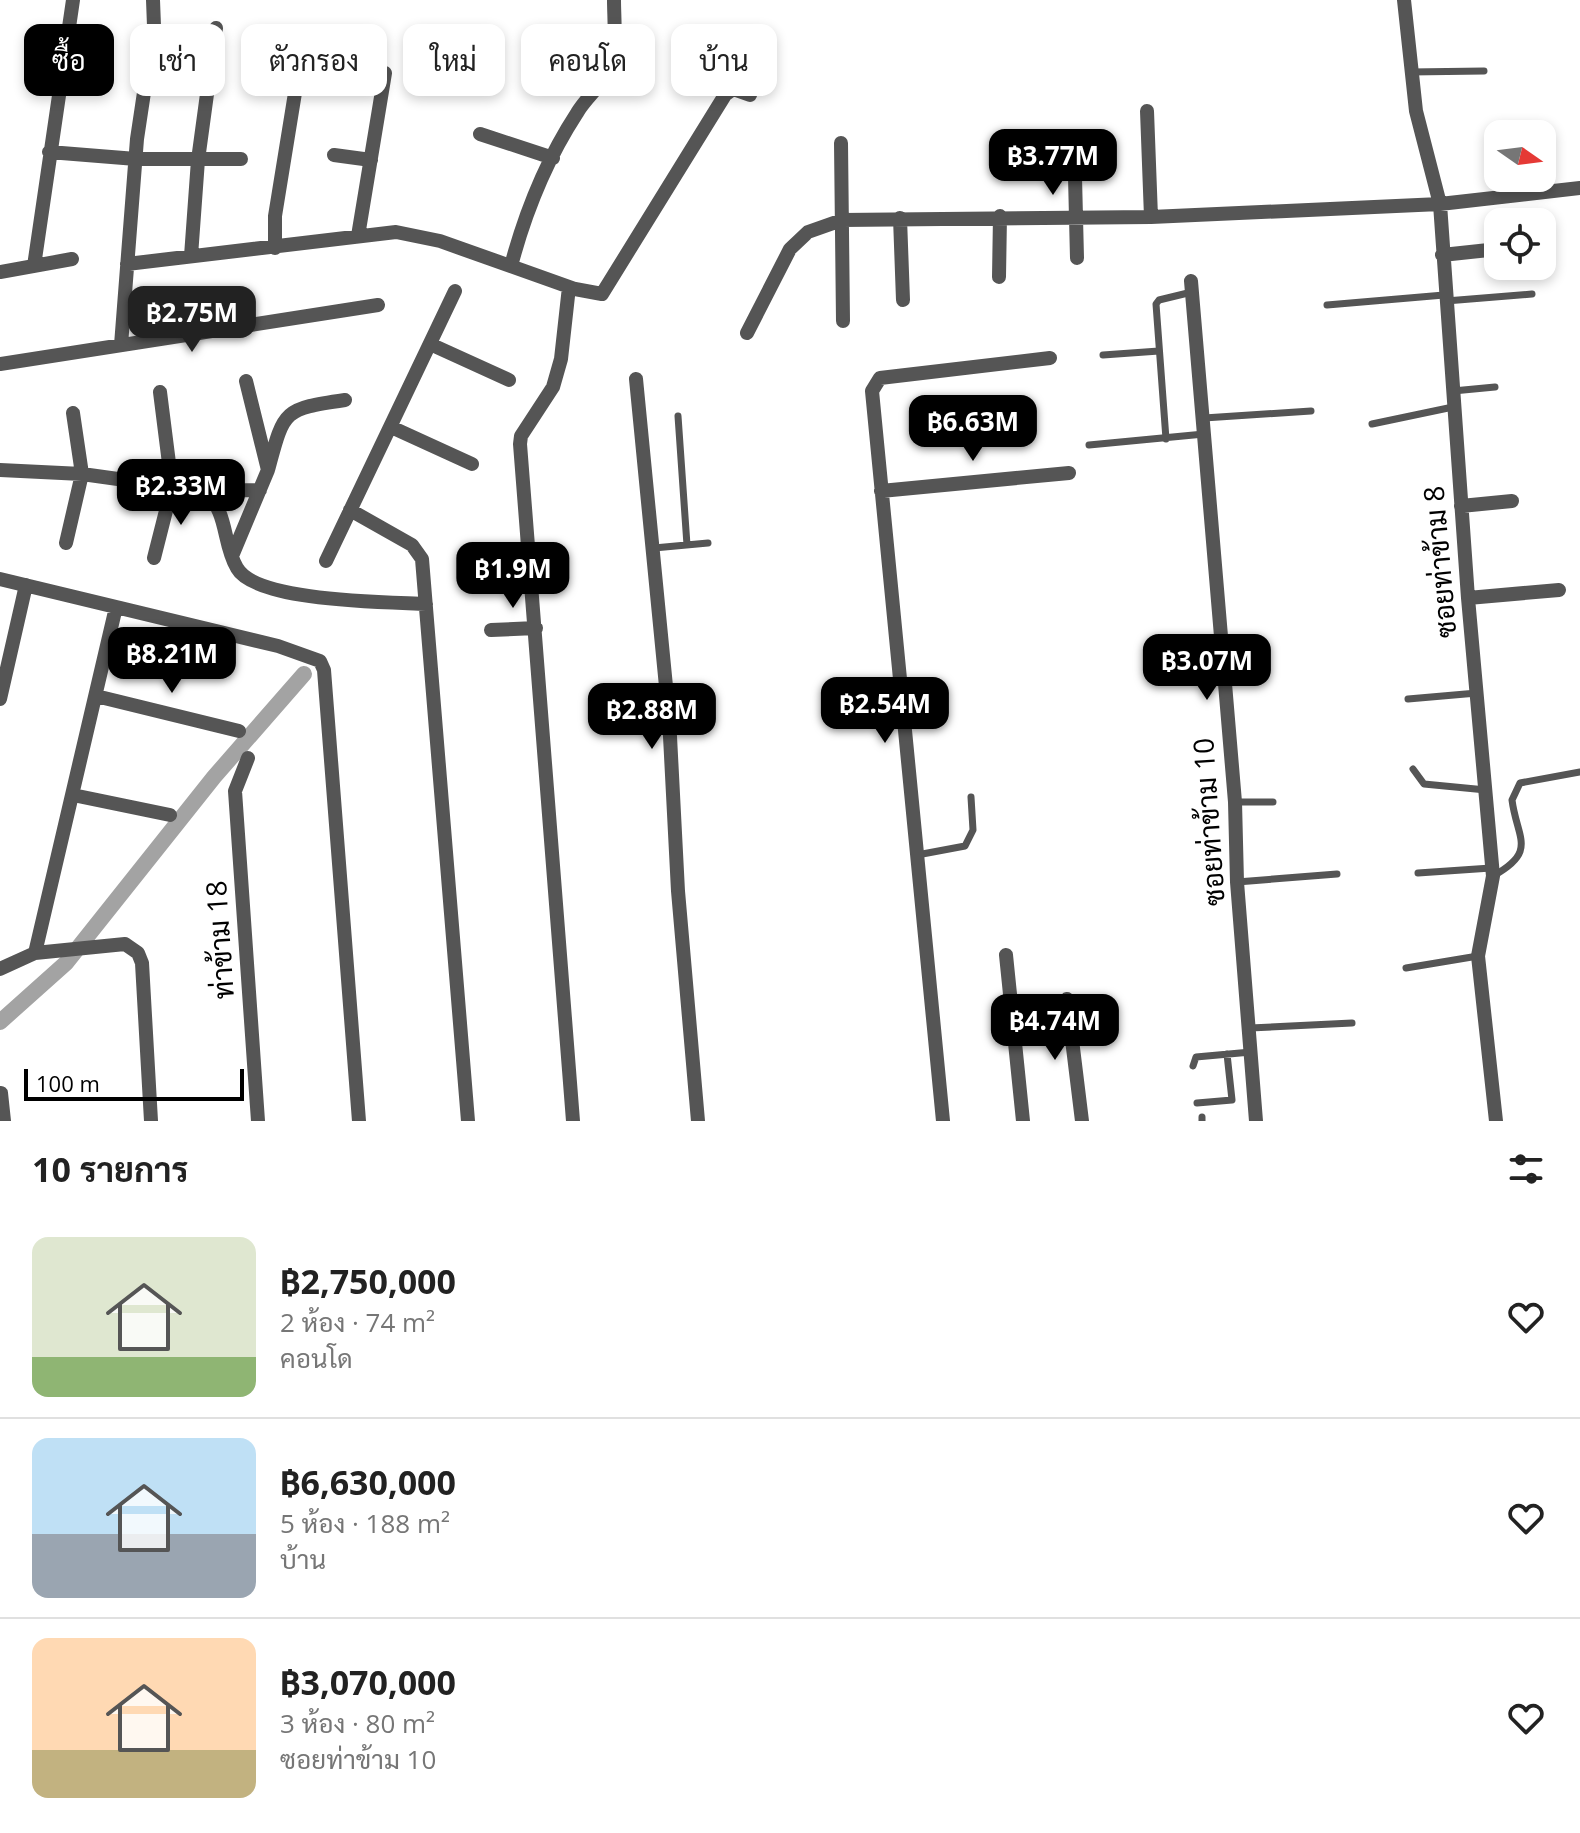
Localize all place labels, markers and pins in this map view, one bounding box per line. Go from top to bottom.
pin: ฿3.77M [988,129,1118,197]
pin: ฿2.75M [127,286,257,354]
pin: ฿6.63M [908,395,1038,463]
pin: ฿2.33M [116,459,246,527]
pin: ฿1.9M [457,542,569,610]
pin: ฿8.21M [107,627,237,695]
pin: ฿3.07M [1142,634,1272,702]
pin: ฿2.54M [820,677,950,745]
pin: ฿2.88M [587,683,717,751]
pin: ฿4.74M [990,994,1120,1062]

